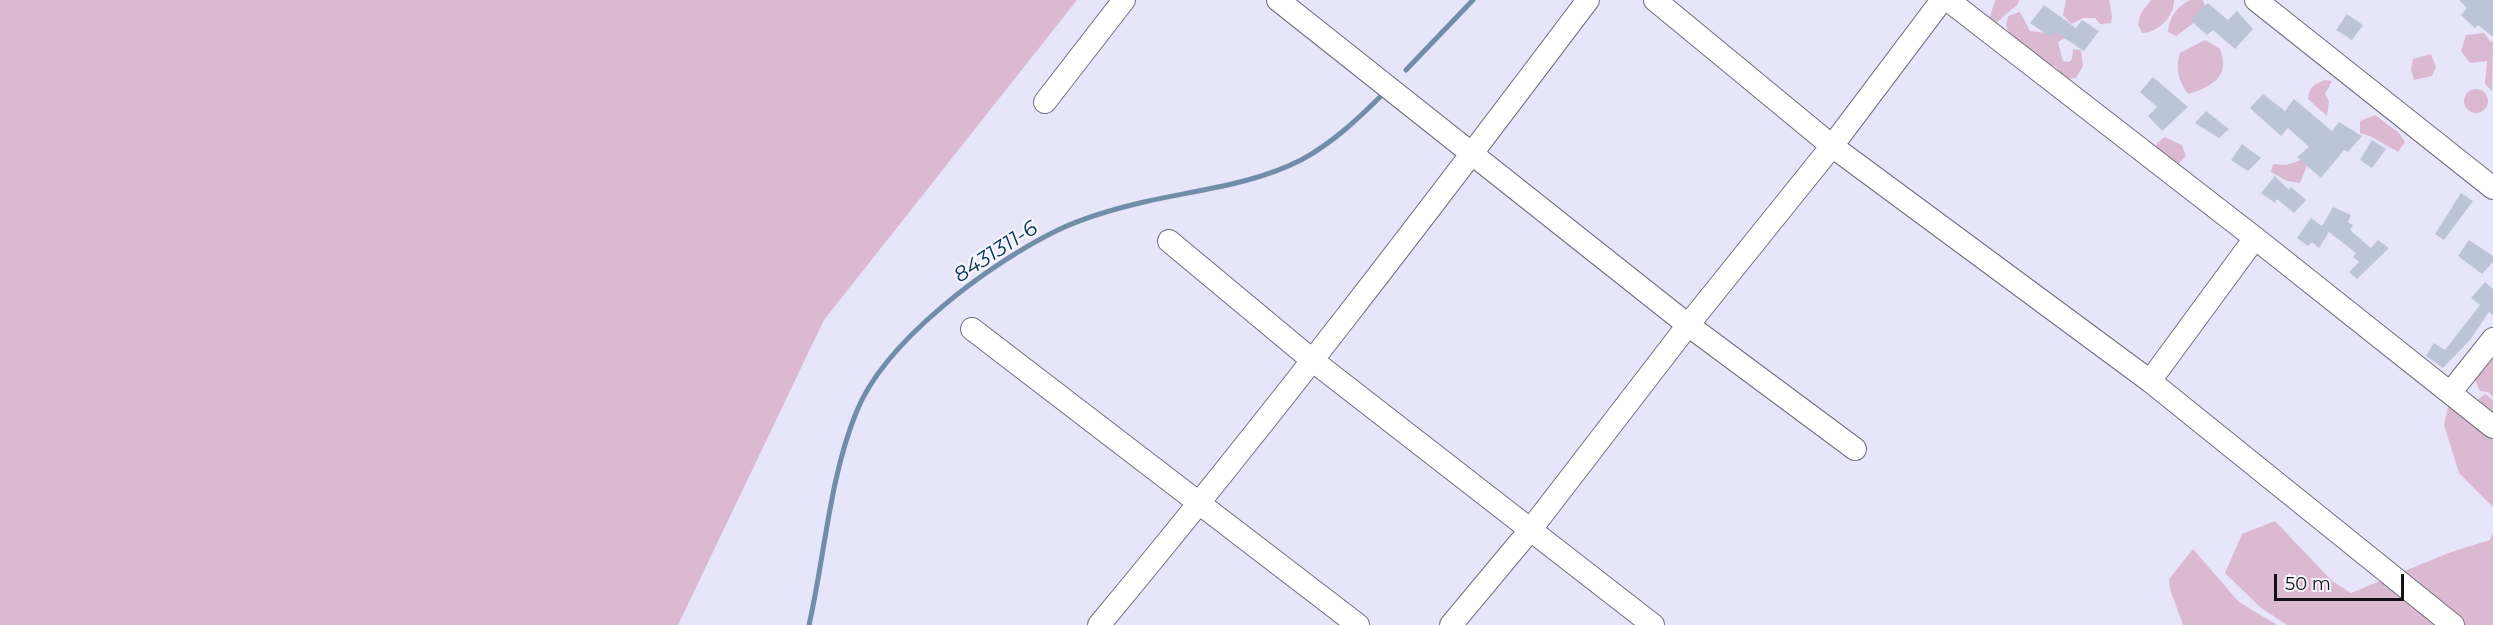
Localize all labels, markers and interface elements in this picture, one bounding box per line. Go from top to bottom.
water label: 8431311-6 [950,216,1042,288]
scale bar [2277,562,2408,600]
text: 50 m [2285,573,2331,595]

